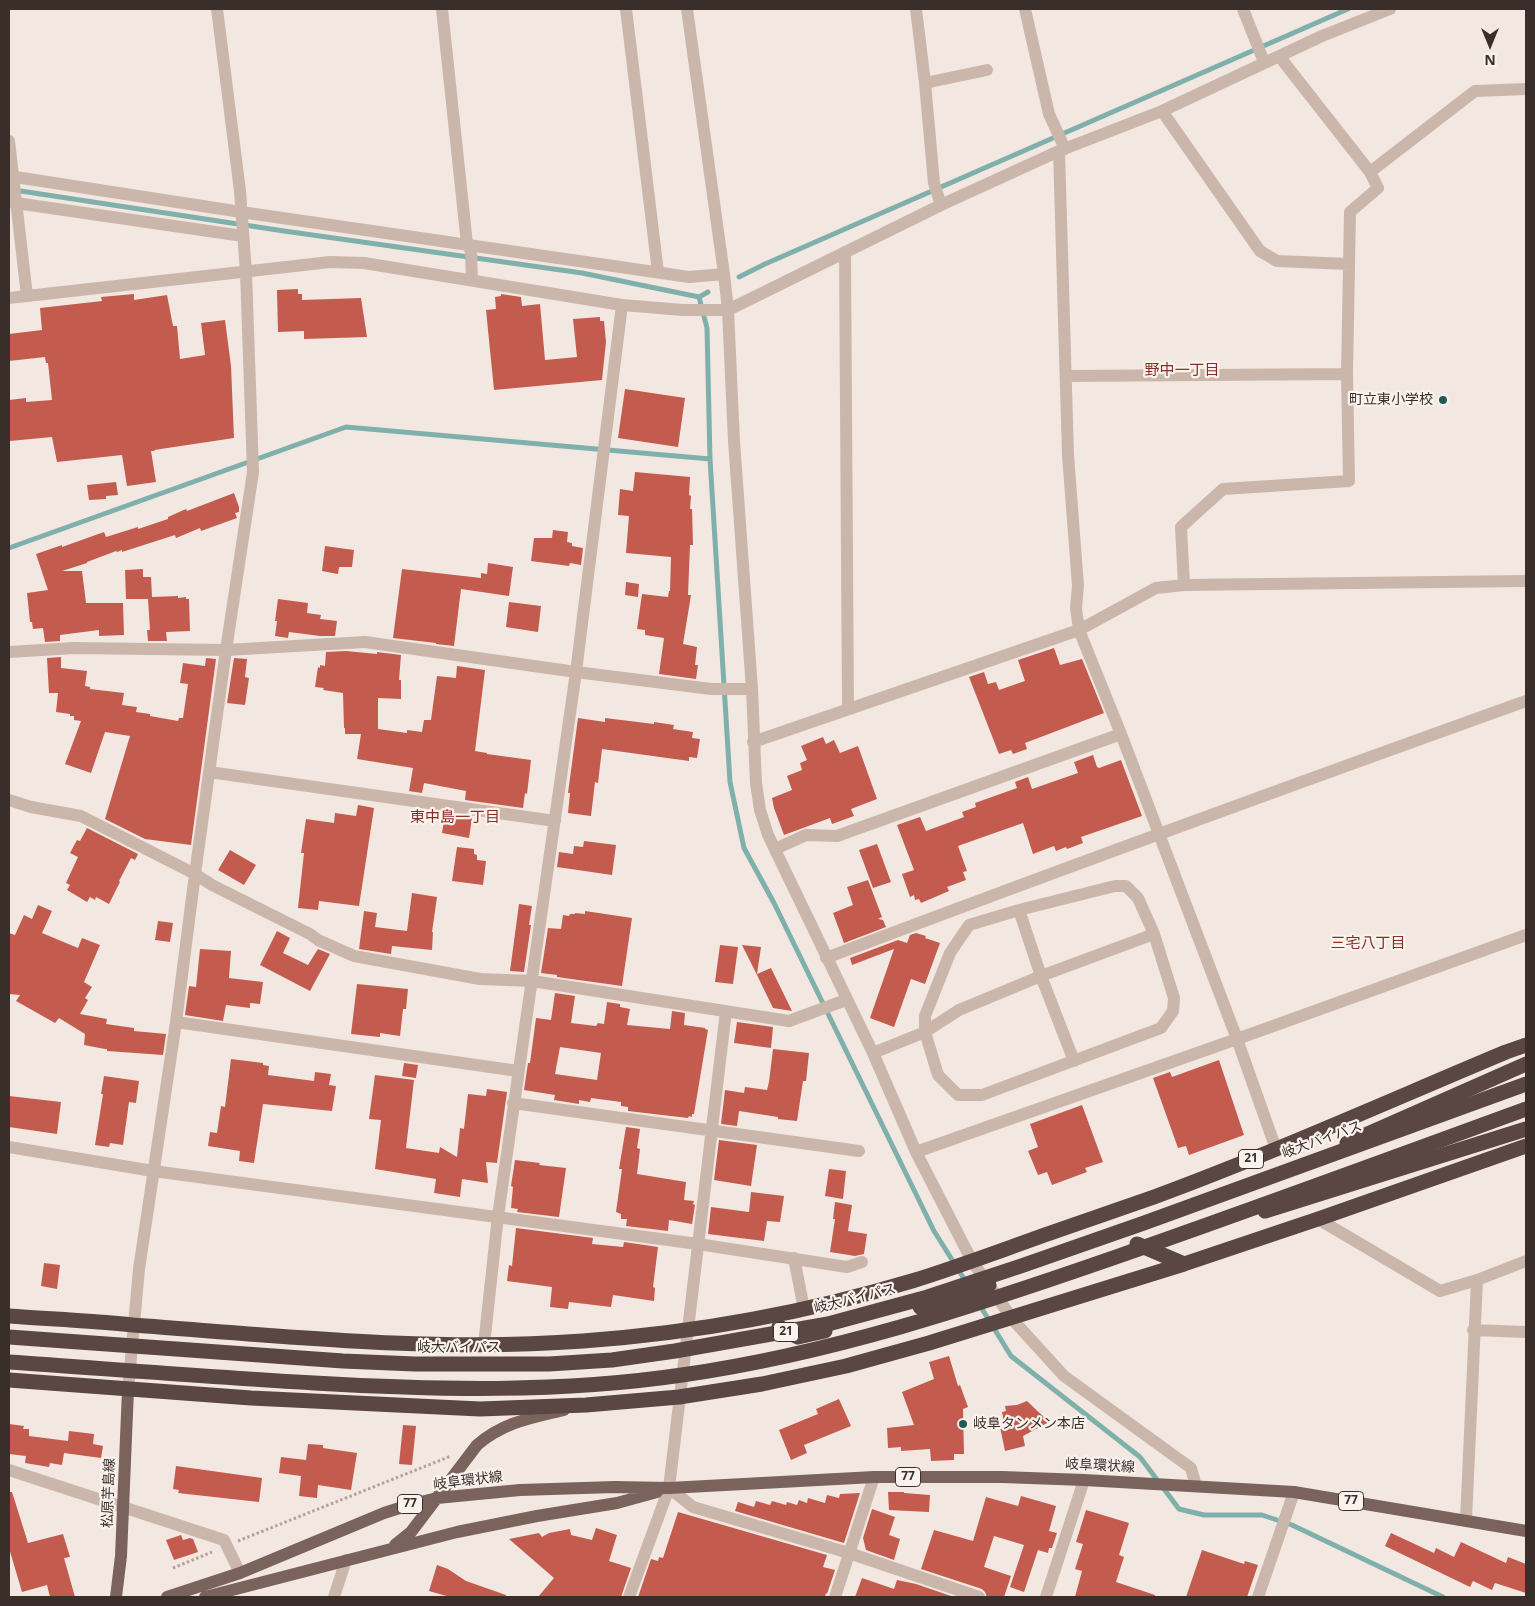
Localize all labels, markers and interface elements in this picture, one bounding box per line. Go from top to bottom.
north arrow [1465,20,1515,70]
text: N [1484,51,1496,70]
district label: 野中一丁目 [1145,362,1219,380]
place label: 町立東小学校 [1349,392,1433,408]
marker: 町立東小学校 [1437,394,1449,406]
district label: 東中島一丁目 [410,809,500,827]
district label: 三宅八丁目 [1331,935,1405,953]
street label: 岐大バイパス [1280,1118,1364,1162]
road number: 21 [1238,1150,1264,1168]
street label: 岐大バイパス [812,1281,898,1317]
road number: 21 [774,1322,798,1341]
street label: 岐大バイパス [417,1340,501,1356]
place label: 岐阜タンメン本店 [973,1416,1085,1432]
marker: 岐阜タンメン本店 [957,1418,969,1430]
street label: 岐阜環状線 [1065,1456,1135,1476]
street label: 松原芋島線 [99,1458,119,1528]
street label: 岐阜環状線 [432,1468,504,1494]
road number: 77 [896,1468,920,1486]
road number: 77 [1338,1492,1364,1510]
road number: 77 [398,1495,422,1514]

